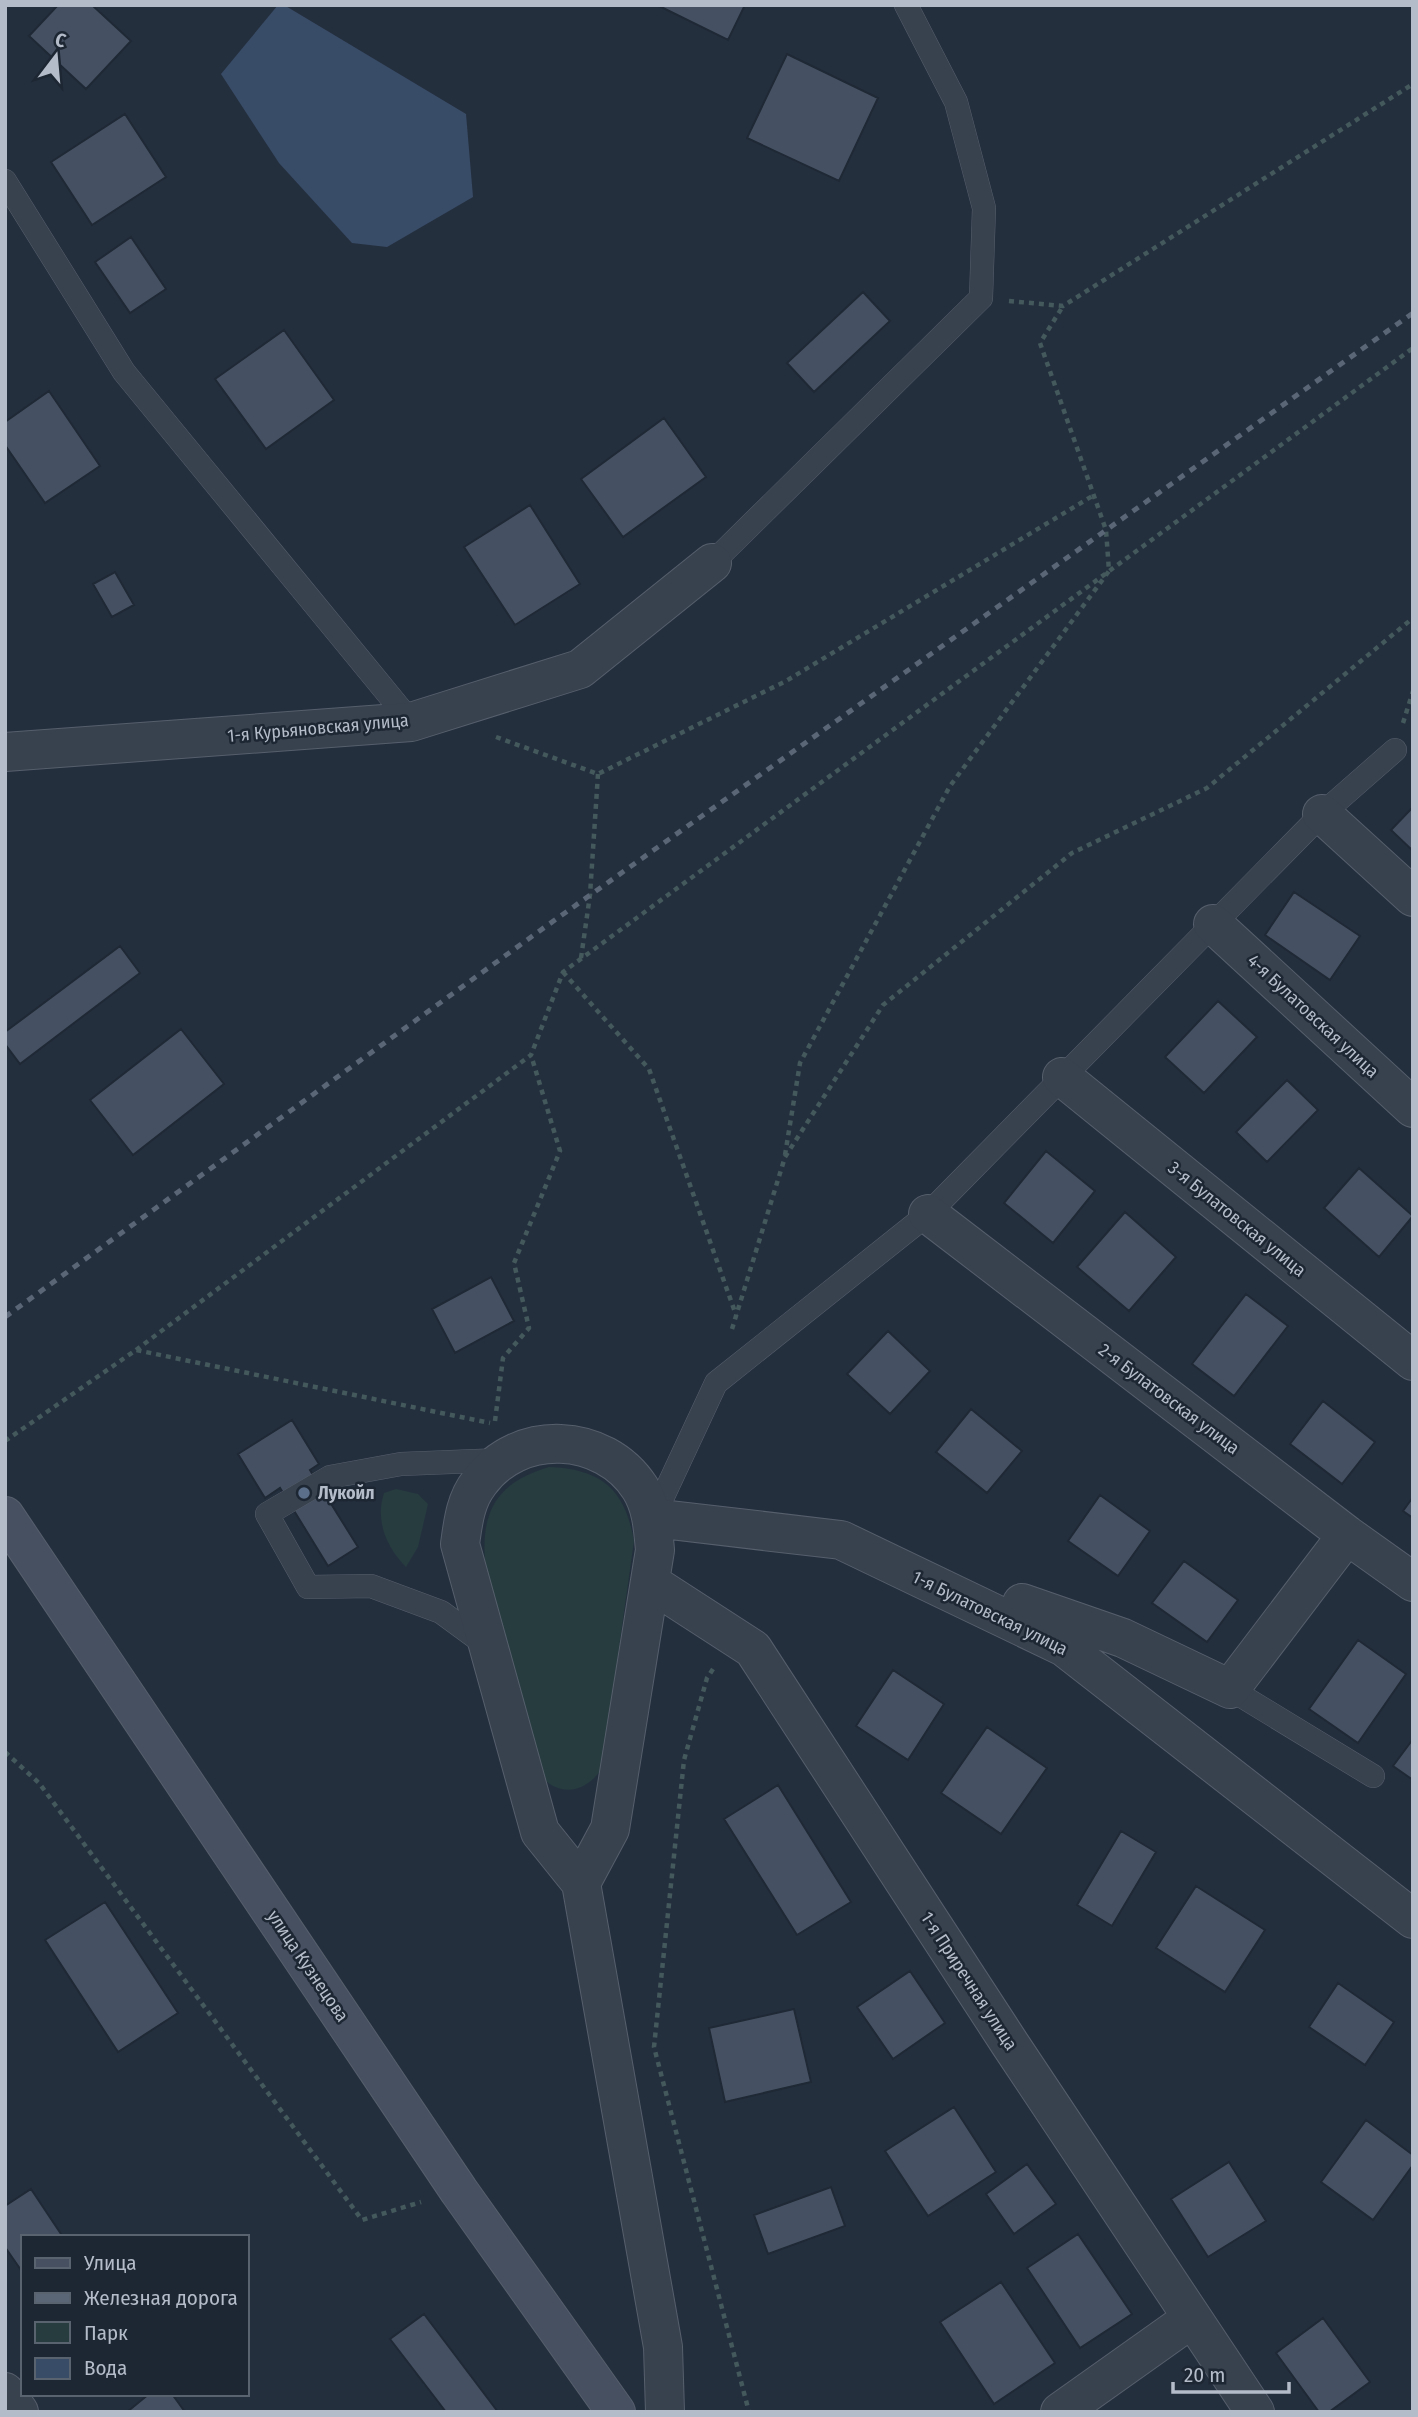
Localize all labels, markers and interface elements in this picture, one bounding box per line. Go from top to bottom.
north arrow [21,21,91,91]
text: С [53,28,69,53]
street label: 1-я Курьяновская улица [226,709,410,747]
street label: 4-я Булатовская улица [1243,949,1383,1083]
street label: 3-я Булатовская улица [1164,1157,1310,1281]
street label: 2-я Булатовская улица [1094,1339,1244,1459]
place label: Лукойл [318,1482,375,1504]
marker: Лукойл [296,1485,312,1501]
street label: 1-я Булатовская улица [909,1566,1071,1660]
street label: улица Кузнецова [263,1906,353,2026]
street label: 1-я Приречная улица [916,1908,1022,2055]
legend [21,2235,248,2396]
text: Улица [83,2250,137,2276]
text: Железная дорога [84,2285,238,2311]
text: Парк [84,2320,128,2346]
scale bar [1173,2350,1288,2394]
text: Вода [84,2355,127,2381]
text: 20 m [1184,2362,1225,2388]

